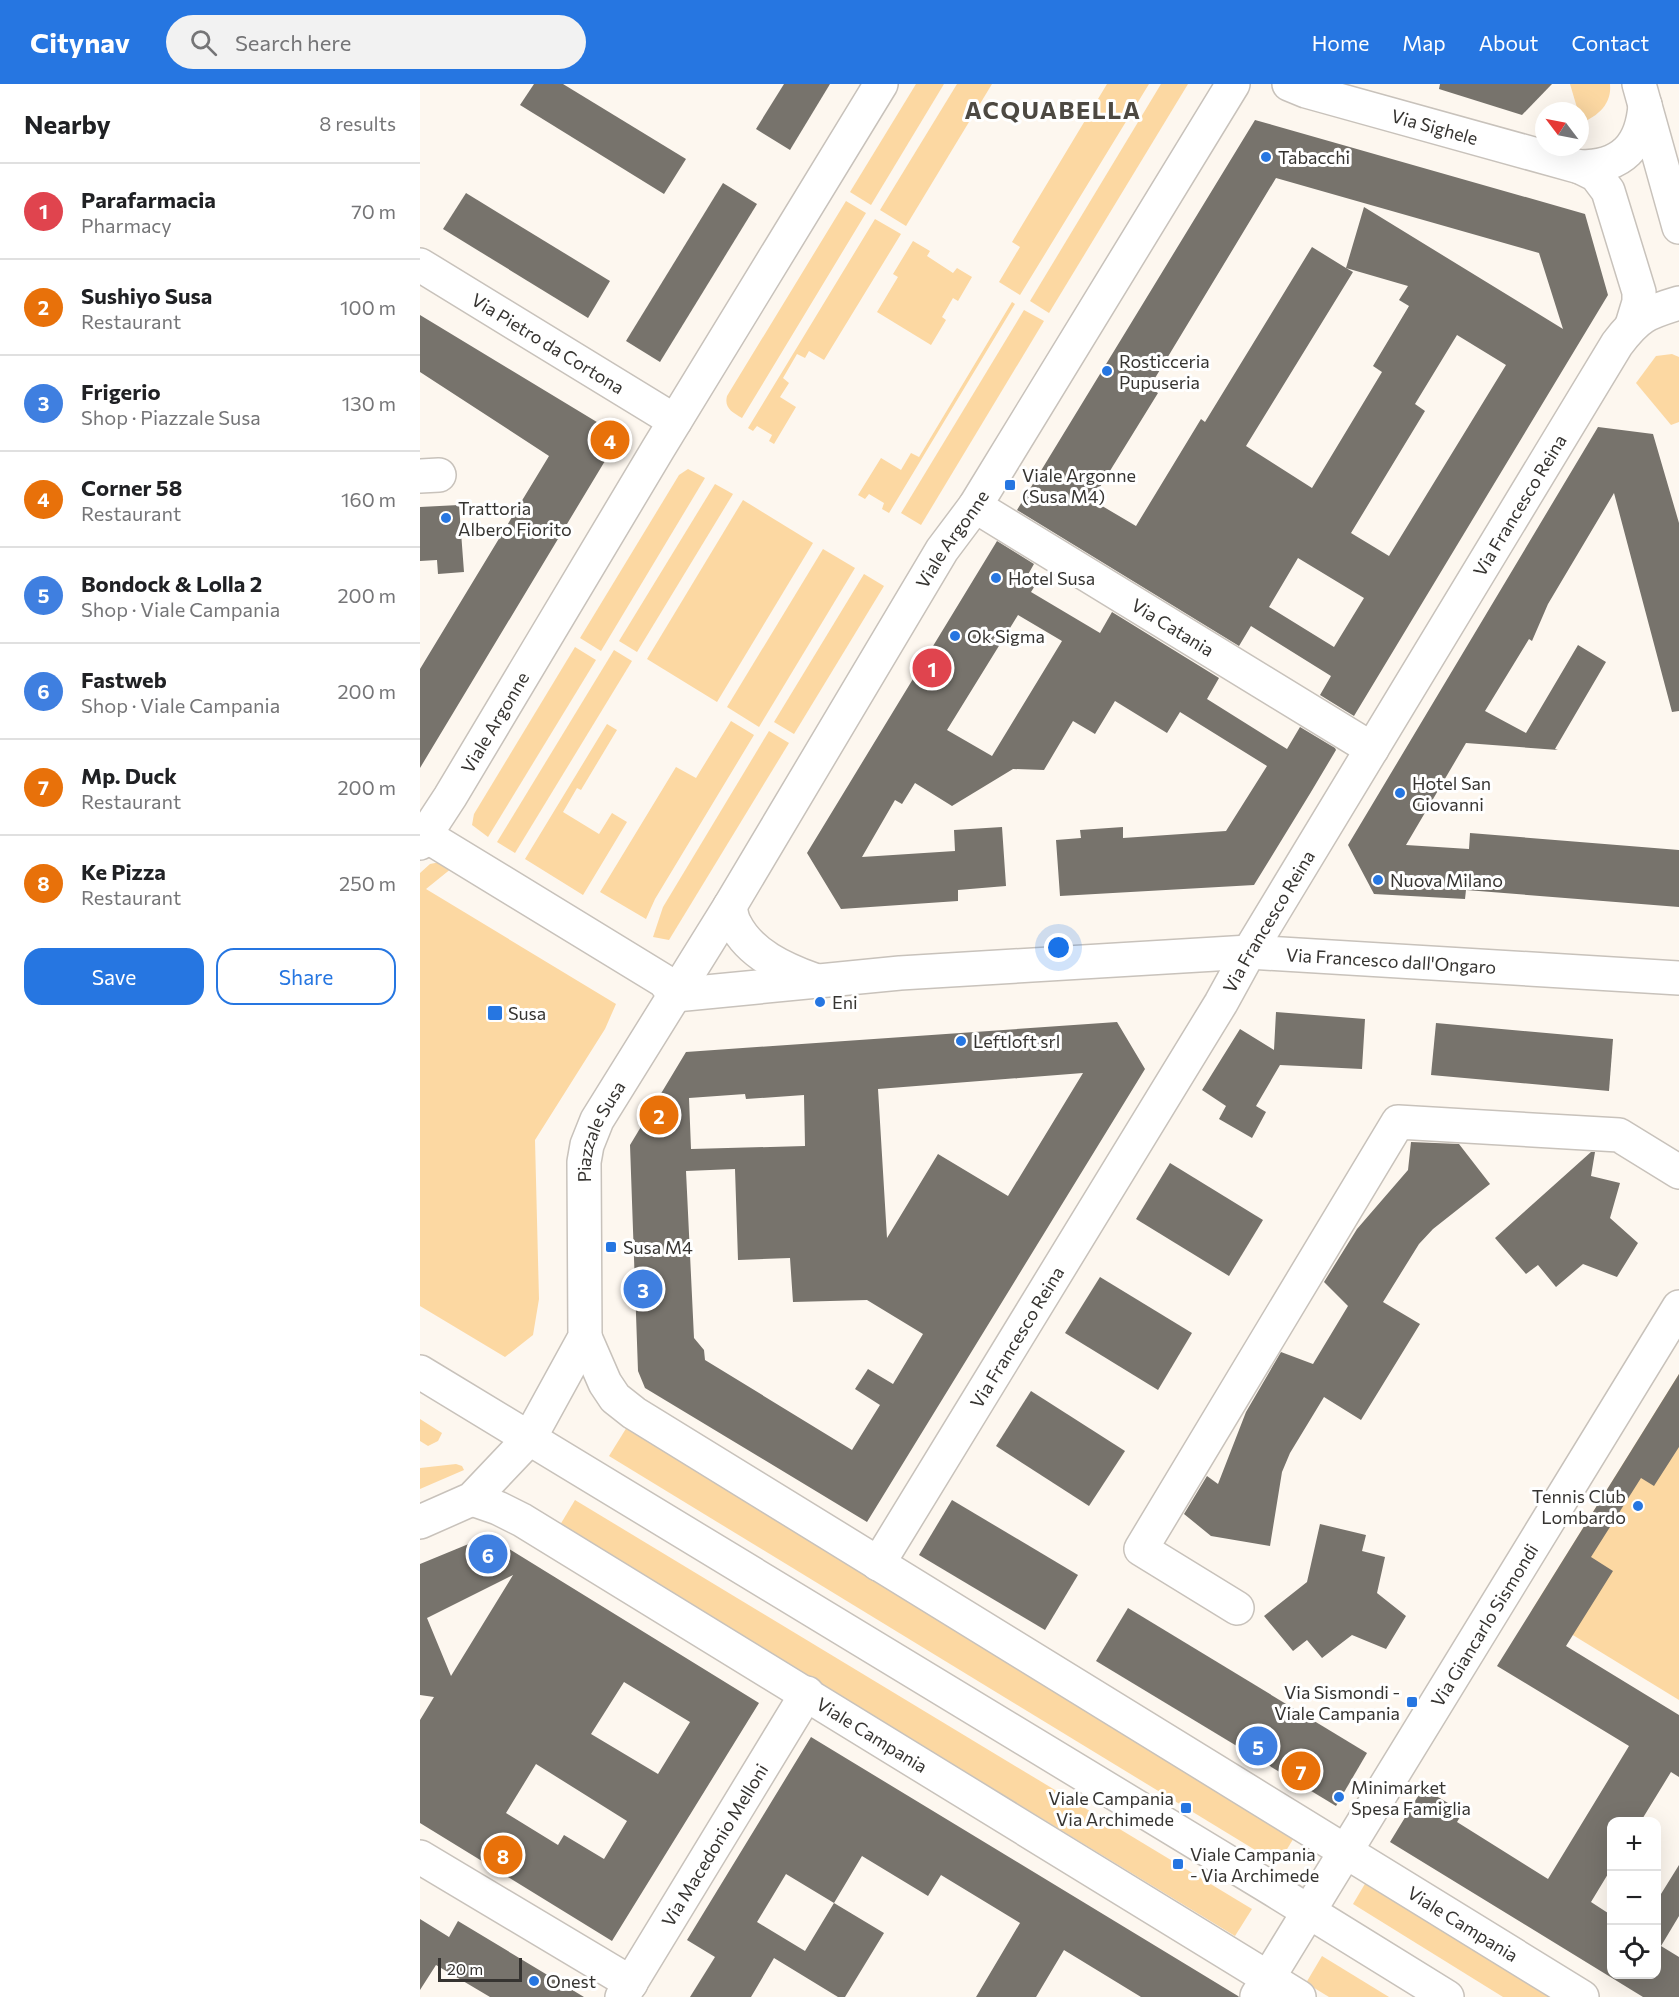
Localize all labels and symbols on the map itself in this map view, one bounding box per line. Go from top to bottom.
district label: ACQUABELLA [965,95,1141,124]
north arrow [1535,102,1589,156]
street label: Via Sighele [1389,104,1480,149]
place label: Tabacchi [1278,146,1350,168]
marker: Tabacchi [1259,150,1273,164]
street label: Via Pietro da Cortona [468,288,628,398]
place label: Rosticceria Pupuseria [1119,350,1210,393]
marker: Rosticceria Pupuseria [1100,364,1114,378]
pin: 4 [590,418,630,462]
street label: Via Francesco Reina [1468,430,1571,580]
place label: Viale Argonne (Susa M4) [1022,464,1136,507]
marker: Viale Argonne (Susa M4) [1003,478,1017,492]
street label: Viale Argonne [911,486,993,592]
place label: Trattoria Albero Fiorito [458,497,572,540]
marker: Trattoria Albero Fiorito [439,511,453,525]
place label: Hotel Susa [1008,567,1095,589]
marker: Hotel Susa [989,571,1003,585]
street label: Via Catania [1128,594,1218,661]
place label: Ok Sigma [967,625,1045,647]
marker: Ok Sigma [948,629,962,643]
pin: 1 [912,646,952,690]
street label: Viale Argonne [456,668,533,777]
place label: Hotel San Giovanni [1412,772,1491,815]
marker: Hotel San Giovanni [1393,786,1407,800]
street label: Via Francesco Reina [1218,846,1319,996]
place label: Nuova Milano [1390,869,1503,891]
marker: Nuova Milano [1371,873,1385,887]
your location [1044,933,1073,962]
street label: Via Francesco dall'Ongaro [1285,943,1497,978]
place label: Eni [832,991,858,1013]
marker: Eni [813,995,827,1009]
place label: Susa [508,1002,546,1024]
marker: Susa [486,1004,504,1022]
place label: Leftloft srl [973,1030,1060,1052]
marker: Leftloft srl [954,1034,968,1048]
street label: Piazzale Susa [572,1077,630,1182]
pin: 2 [640,1092,678,1138]
place label: Susa M4 [623,1236,693,1258]
marker: Susa M4 [604,1240,618,1254]
street label: Via Francesco Reina [965,1262,1068,1412]
pin: 3 [624,1266,662,1312]
place label: Tennis Club Lombardo [1532,1485,1626,1528]
marker: Tennis Club Lombardo [1631,1499,1645,1513]
pin: 6 [468,1532,508,1576]
street label: Via Giancarlo Sismondi [1426,1540,1542,1711]
place label: Via Sismondi - Viale Campania [1274,1681,1400,1724]
street label: Viale Campania [813,1693,931,1777]
marker: Via Sismondi - Viale Campania [1405,1695,1419,1709]
pin: 5 [1238,1724,1278,1768]
pin: 7 [1282,1748,1320,1794]
street label: Via Macedonio Melloni [657,1759,772,1930]
place label: Minimarket Spesa Famiglia [1351,1776,1471,1819]
place label: Viale Campania Via Archimede [1048,1787,1174,1830]
marker: Minimarket Spesa Famiglia [1332,1790,1346,1804]
marker: Viale Campania Via Archimede [1179,1801,1193,1815]
pin: 8 [484,1832,523,1878]
place label: Viale Campania - Via Archimede [1190,1843,1319,1886]
marker: Viale Campania - Via Archimede [1171,1857,1185,1871]
street label: Viale Campania [1404,1881,1522,1966]
scale bar [438,1955,522,1982]
place label: Onest [546,1970,596,1992]
marker: Onest [527,1974,541,1988]

